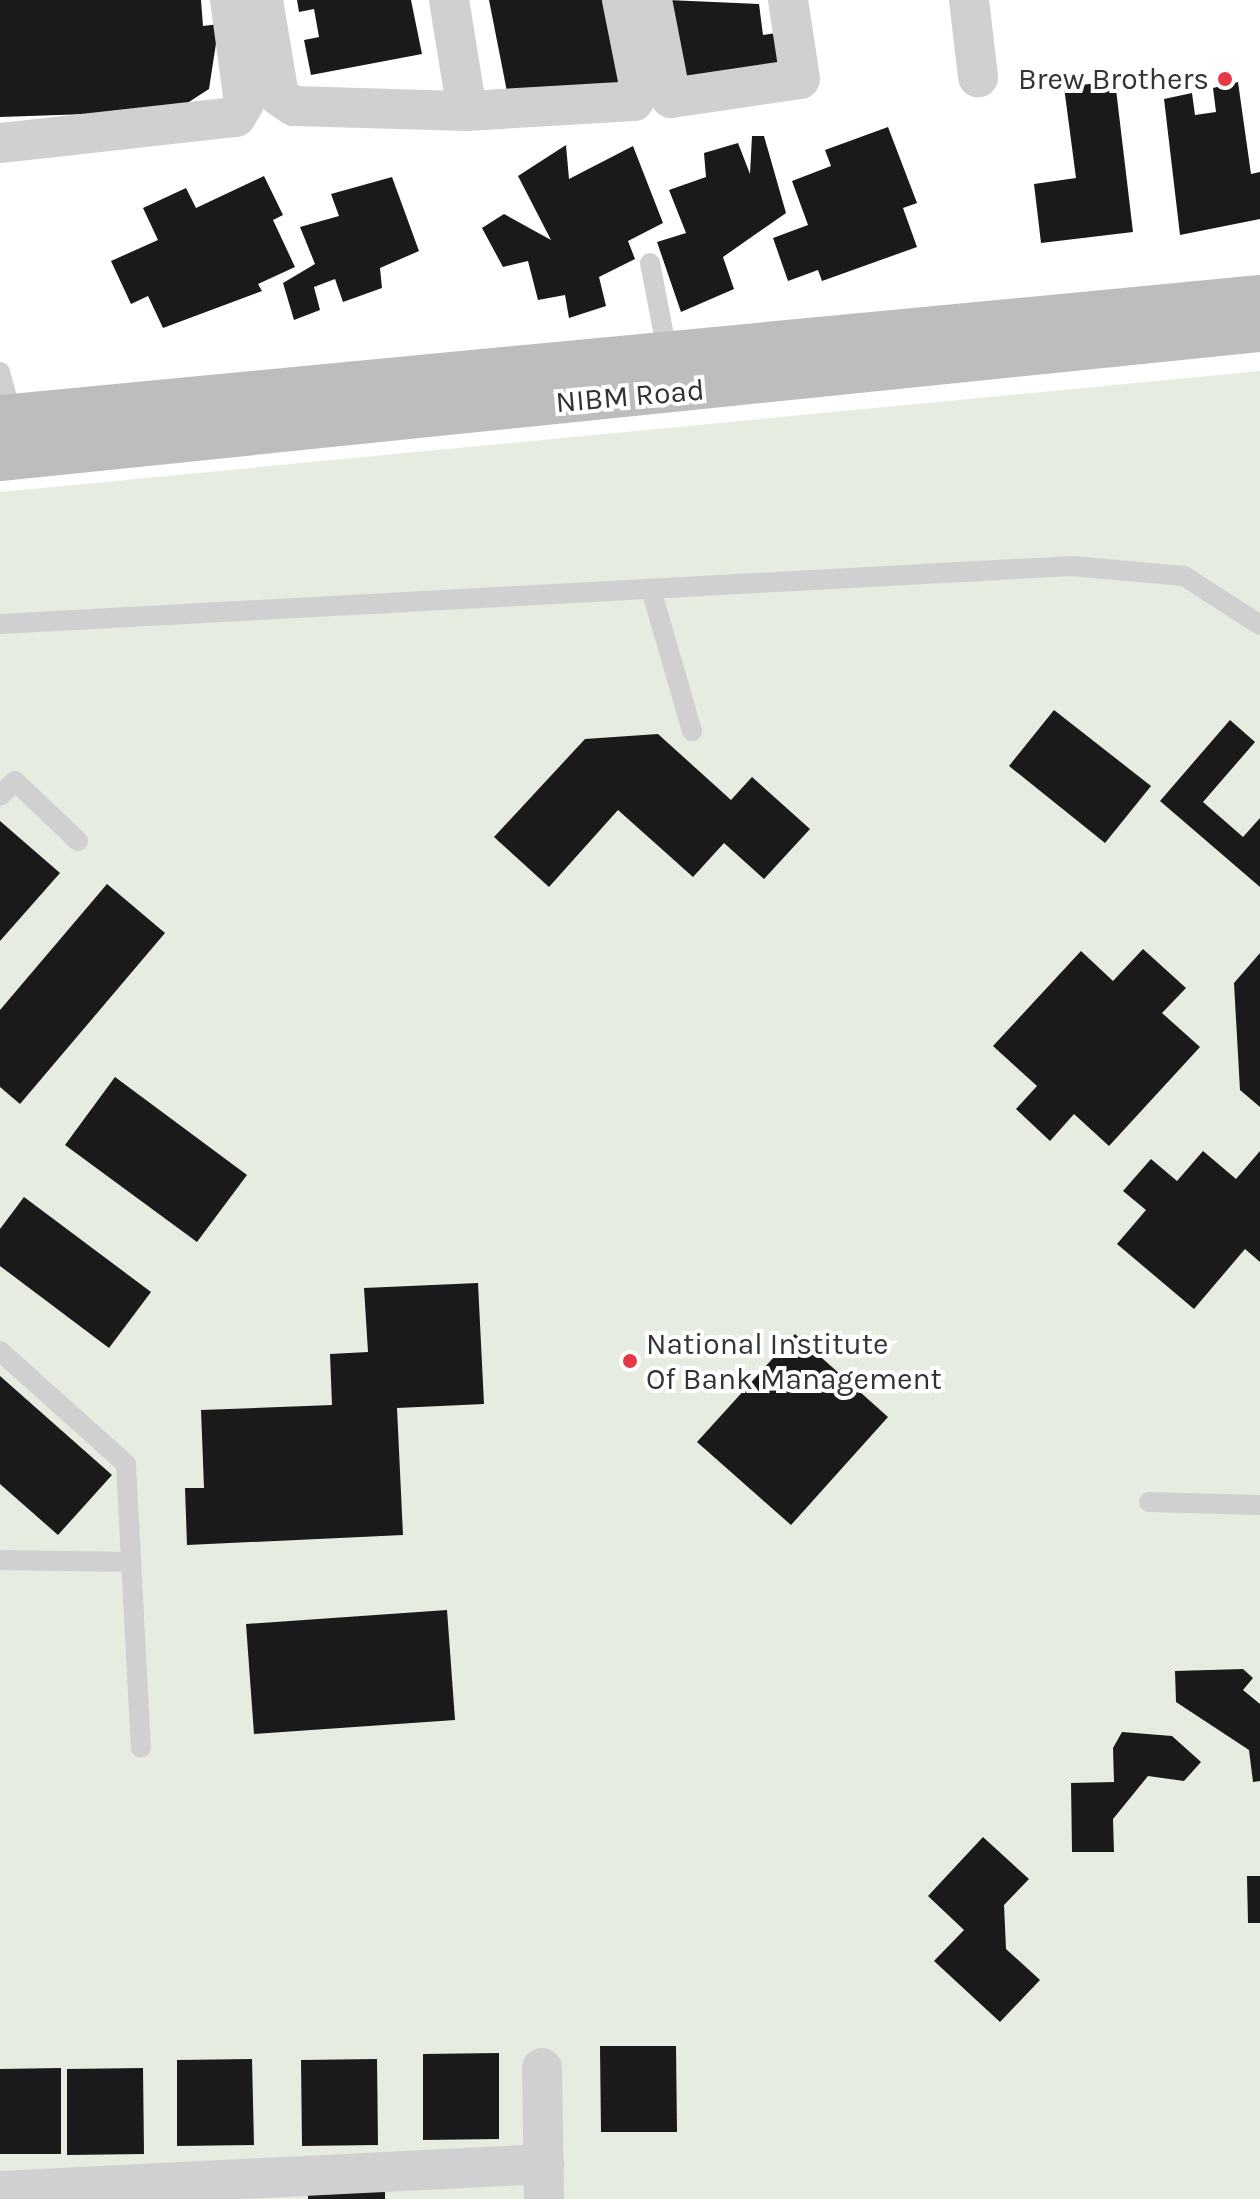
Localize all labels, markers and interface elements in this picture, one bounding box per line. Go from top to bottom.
place label: Brew Brothers [1018,61,1209,97]
marker: Brew Brothers [1216,70,1234,88]
street label: NIBM Road [554,372,706,420]
place label: National Institute Of Bank Management [646,1326,942,1396]
marker: National Institute Of Bank Management [621,1352,639,1370]

